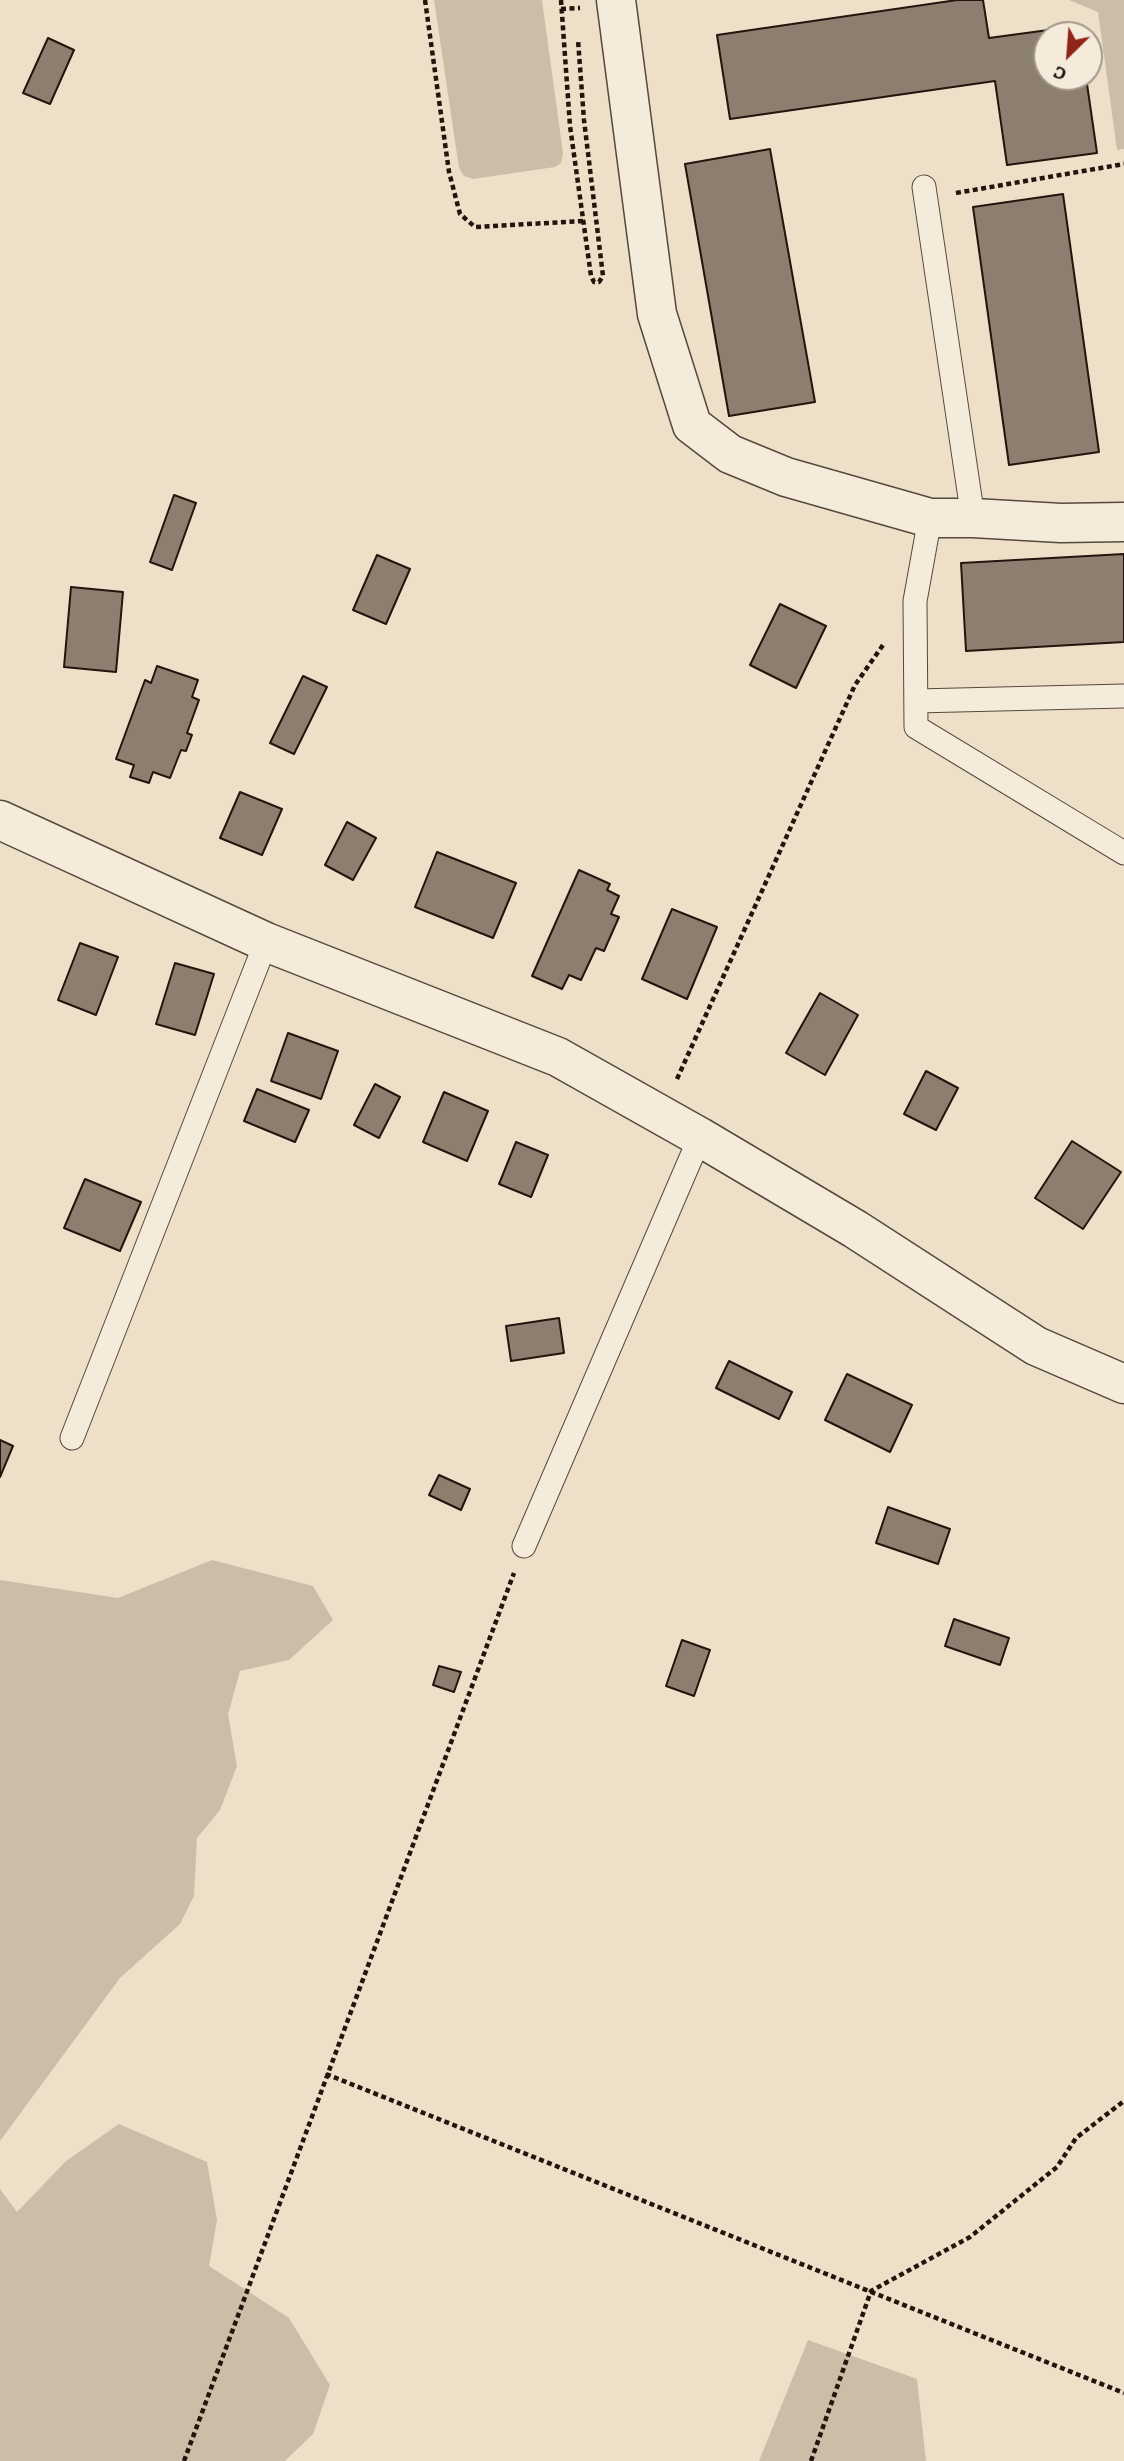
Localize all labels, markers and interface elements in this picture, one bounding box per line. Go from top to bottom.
north arrow [1033,21,1103,91]
text: С [1049,59,1071,87]

